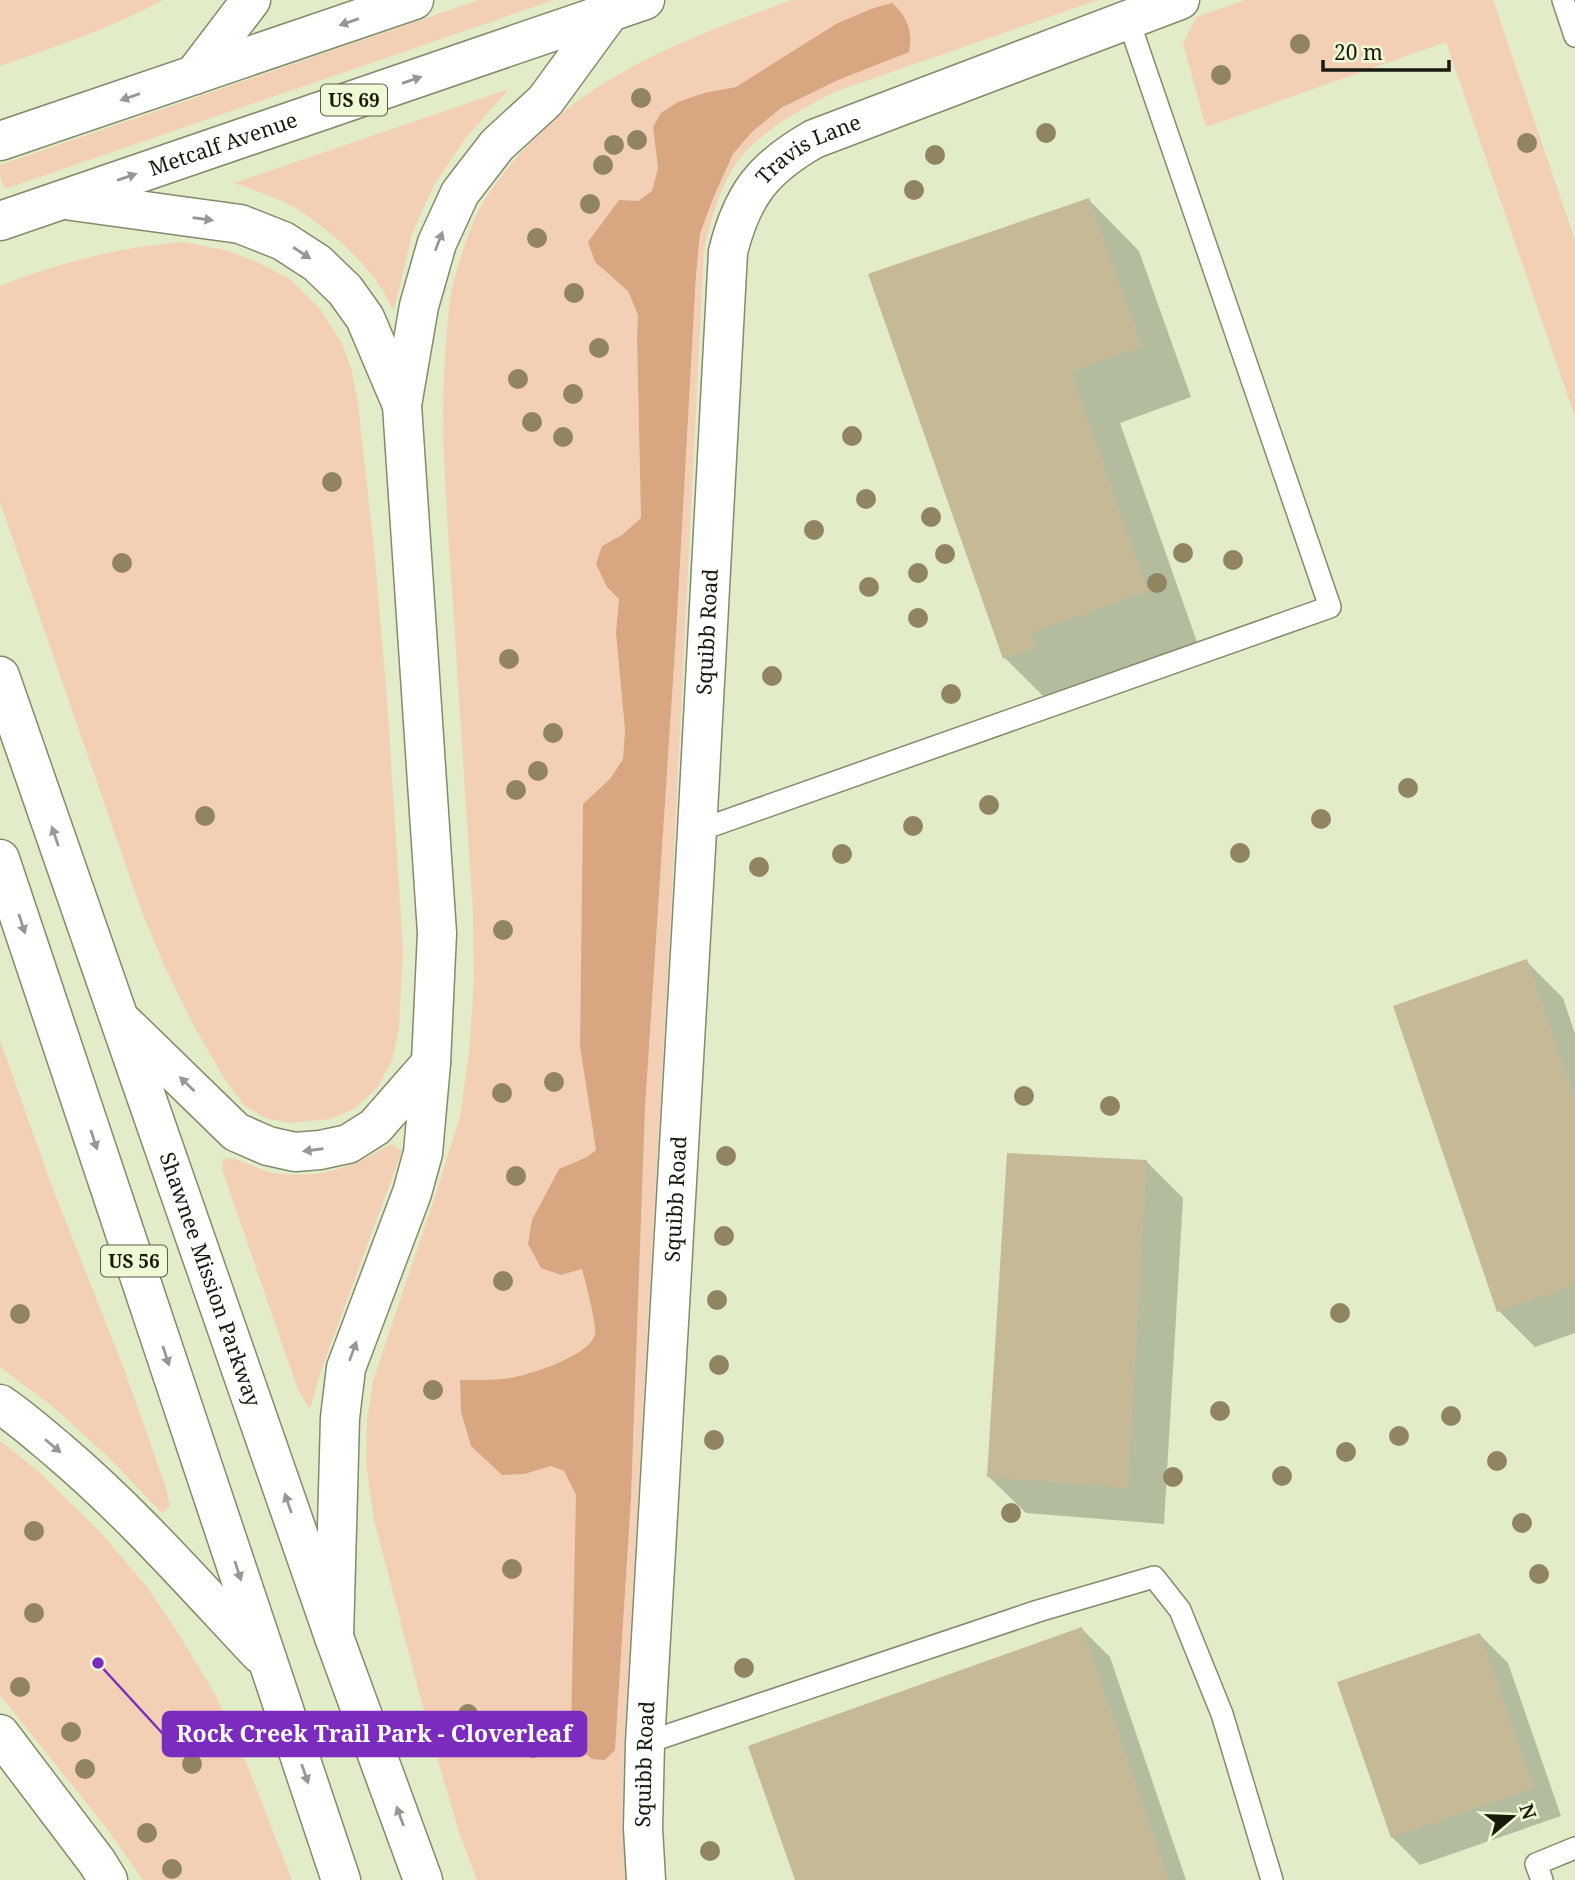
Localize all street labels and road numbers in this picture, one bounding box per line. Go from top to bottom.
road number: US 69 [321,85,387,116]
street label: Metcalf Avenue [145,105,301,182]
street label: Travis Lane [749,107,865,190]
street label: Squibb Road [689,568,724,696]
street label: Squibb Road [657,1135,693,1263]
street label: Shawnee Mission Parkway [154,1148,268,1410]
road number: US 56 [101,1246,167,1276]
street label: Squibb Road [628,1700,660,1828]

